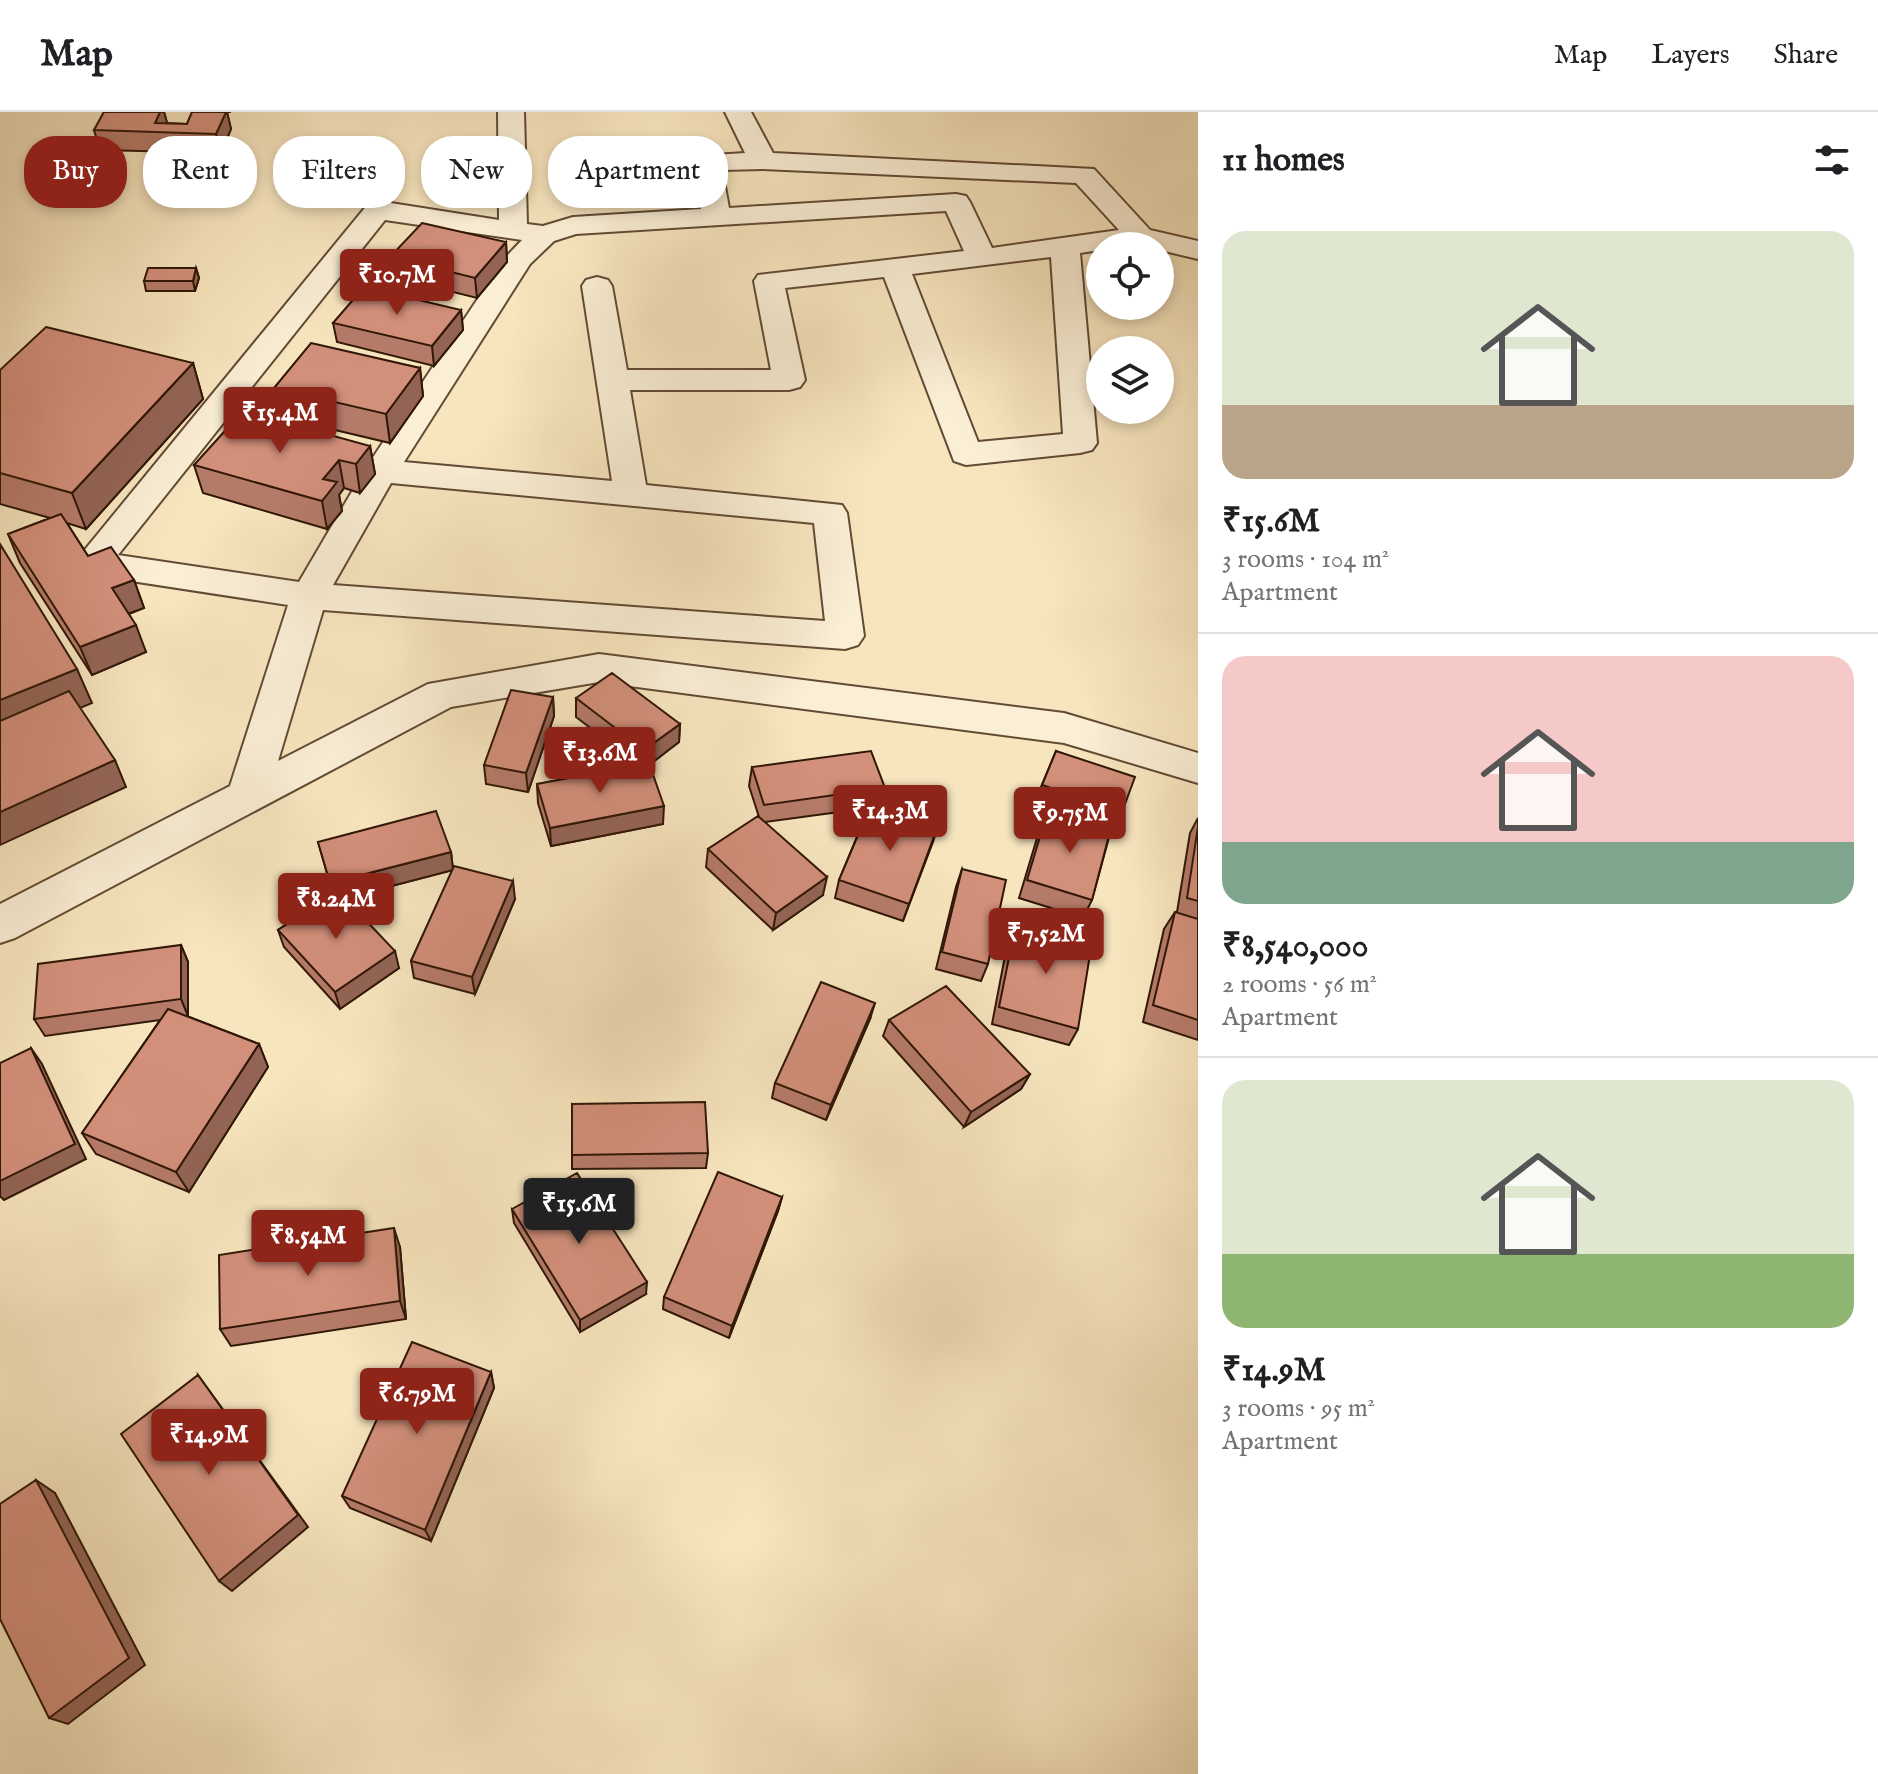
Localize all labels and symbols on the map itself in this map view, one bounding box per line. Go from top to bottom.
pin: ₹10.7M [332,249,462,317]
pin: ₹15.4M [215,387,345,455]
pin: ₹13.6M [535,727,665,795]
pin: ₹14.3M [825,785,955,853]
pin: ₹9.75M [1005,787,1135,855]
pin: ₹8.24M [271,873,401,941]
pin: ₹7.52M [981,908,1111,976]
pin: ₹15.6M [514,1178,644,1246]
pin: ₹8.54M [243,1210,373,1278]
pin: ₹6.79M [352,1368,482,1436]
pin: ₹14.9M [144,1409,274,1477]

